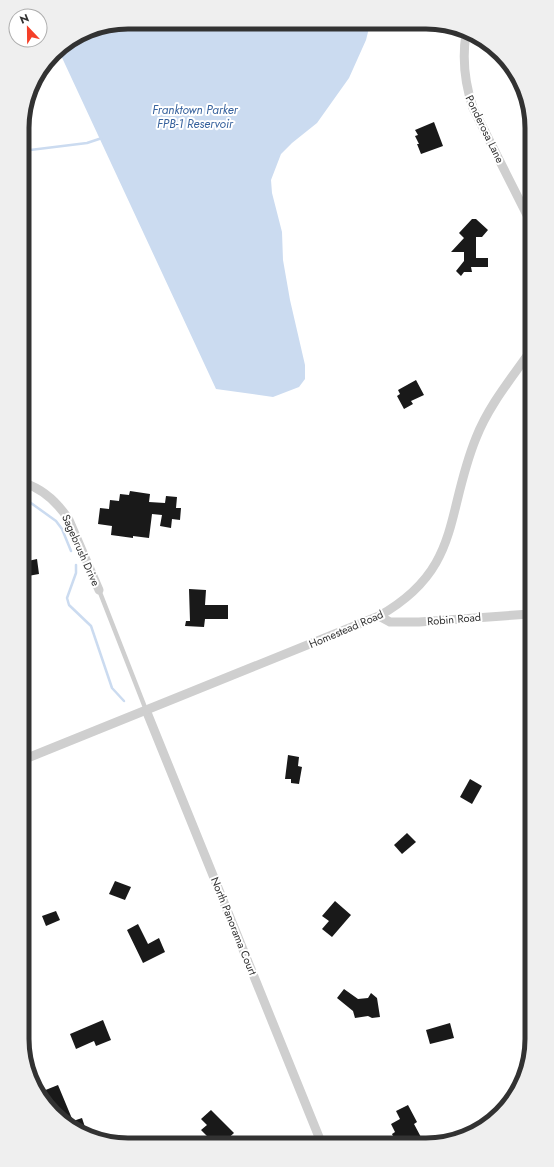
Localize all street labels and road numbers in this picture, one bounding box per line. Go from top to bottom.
street label: Ponderosa Lane [462,92,508,166]
street label: Sagebrush Drive [58,512,104,589]
street label: Homestead Road [306,606,386,652]
street label: Robin Road [426,609,482,629]
street label: North Panorama Court [207,874,261,978]

